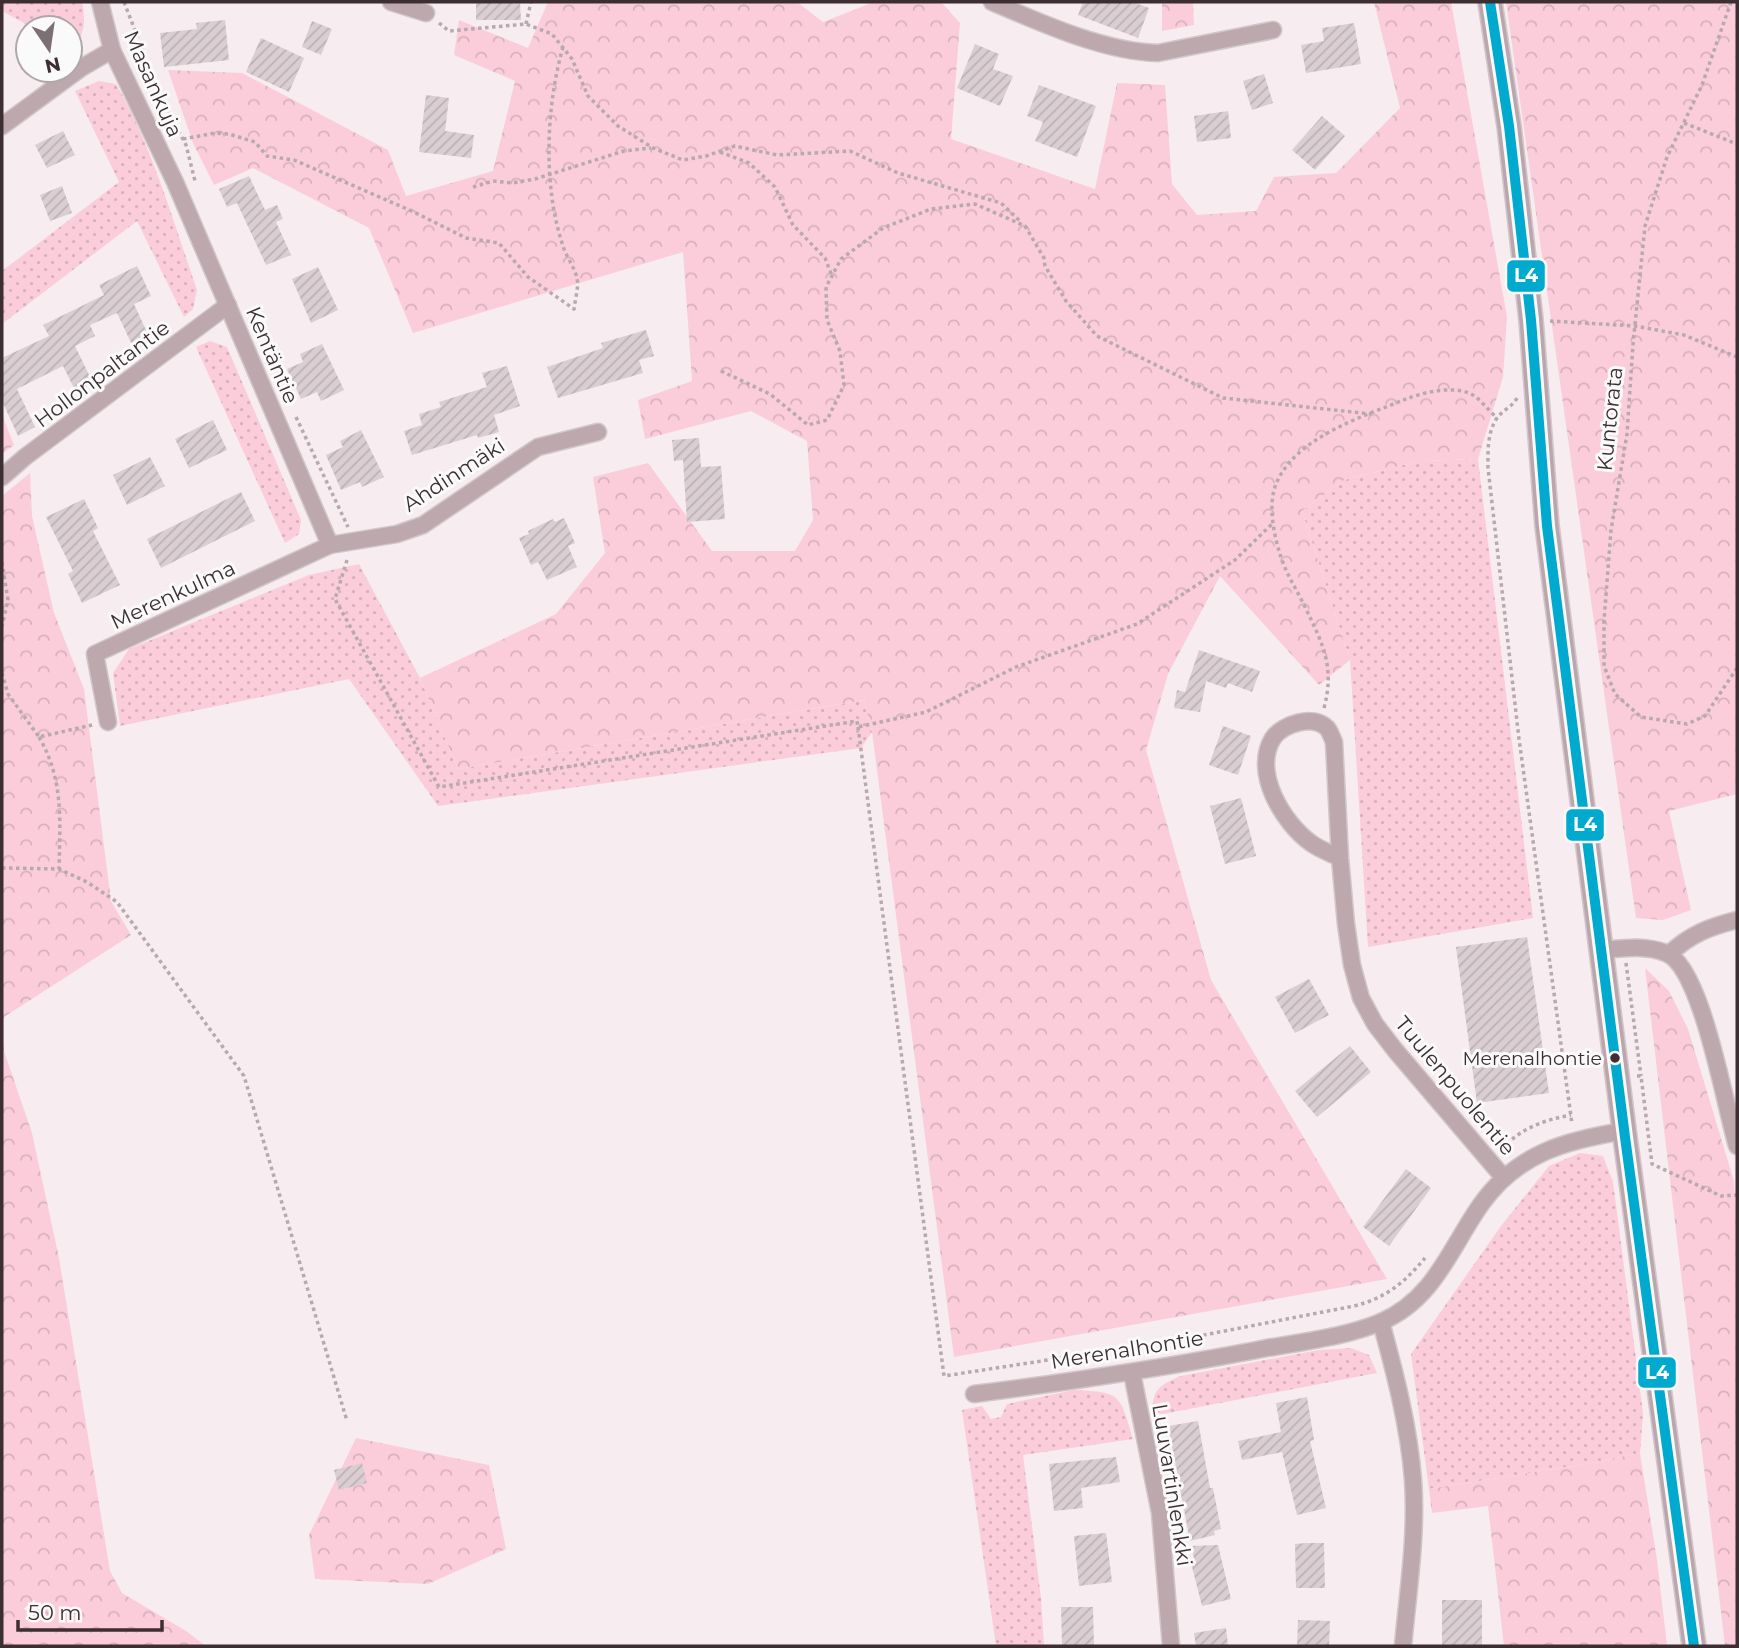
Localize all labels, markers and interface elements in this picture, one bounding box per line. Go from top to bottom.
north arrow [14,14,84,84]
street label: Masankuja [119,27,188,141]
text: N [43,52,63,78]
line badge: L4 [1506,259,1546,293]
text: L4 [1514,264,1538,287]
street label: Kentäntie [241,303,304,407]
street label: Hollonpaltantie [29,315,174,432]
street label: Kuntorata [1592,366,1627,472]
street label: Ahdinmäki [398,432,509,517]
street label: Merenkulma [107,555,239,634]
line badge: L4 [1565,808,1605,842]
text: L4 [1573,813,1597,836]
street label: Tuulenpuolentie [1390,1011,1521,1160]
place label: Merenalhontie [1462,1047,1602,1070]
marker: Merenalhontie [1608,1051,1622,1065]
street label: Merenalhontie [1049,1325,1205,1374]
line badge: L4 [1637,1356,1677,1389]
text: L4 [1645,1361,1669,1384]
street label: Luuvartinlenkki [1147,1402,1198,1568]
scale bar [18,1588,161,1632]
text: 50 m [28,1600,82,1625]

